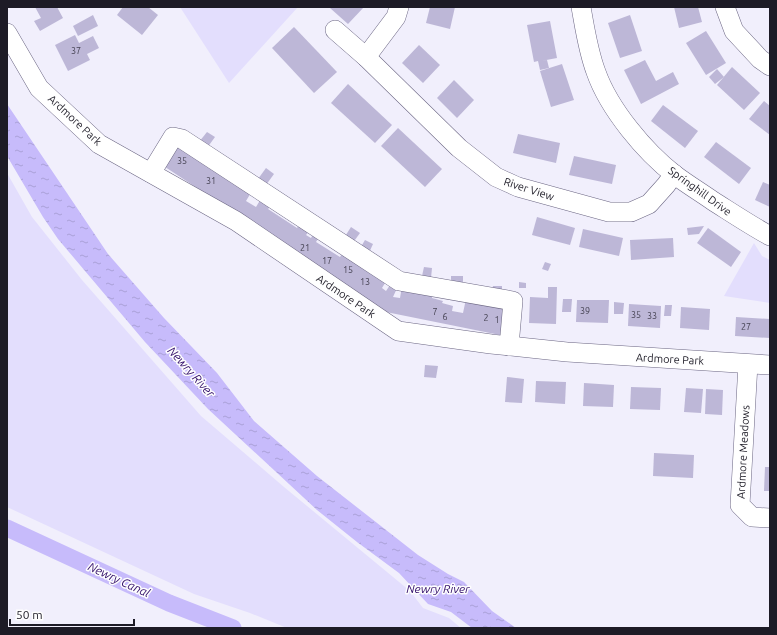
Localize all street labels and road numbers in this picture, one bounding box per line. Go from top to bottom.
street label: Ardmore Park [46,92,104,148]
street label: Springhill Drive [666,164,734,218]
street label: River View [502,175,556,203]
street label: Ardmore Park [314,272,378,320]
street label: Ardmore Park [636,351,705,367]
street label: Ardmore Meadows [735,405,751,499]

